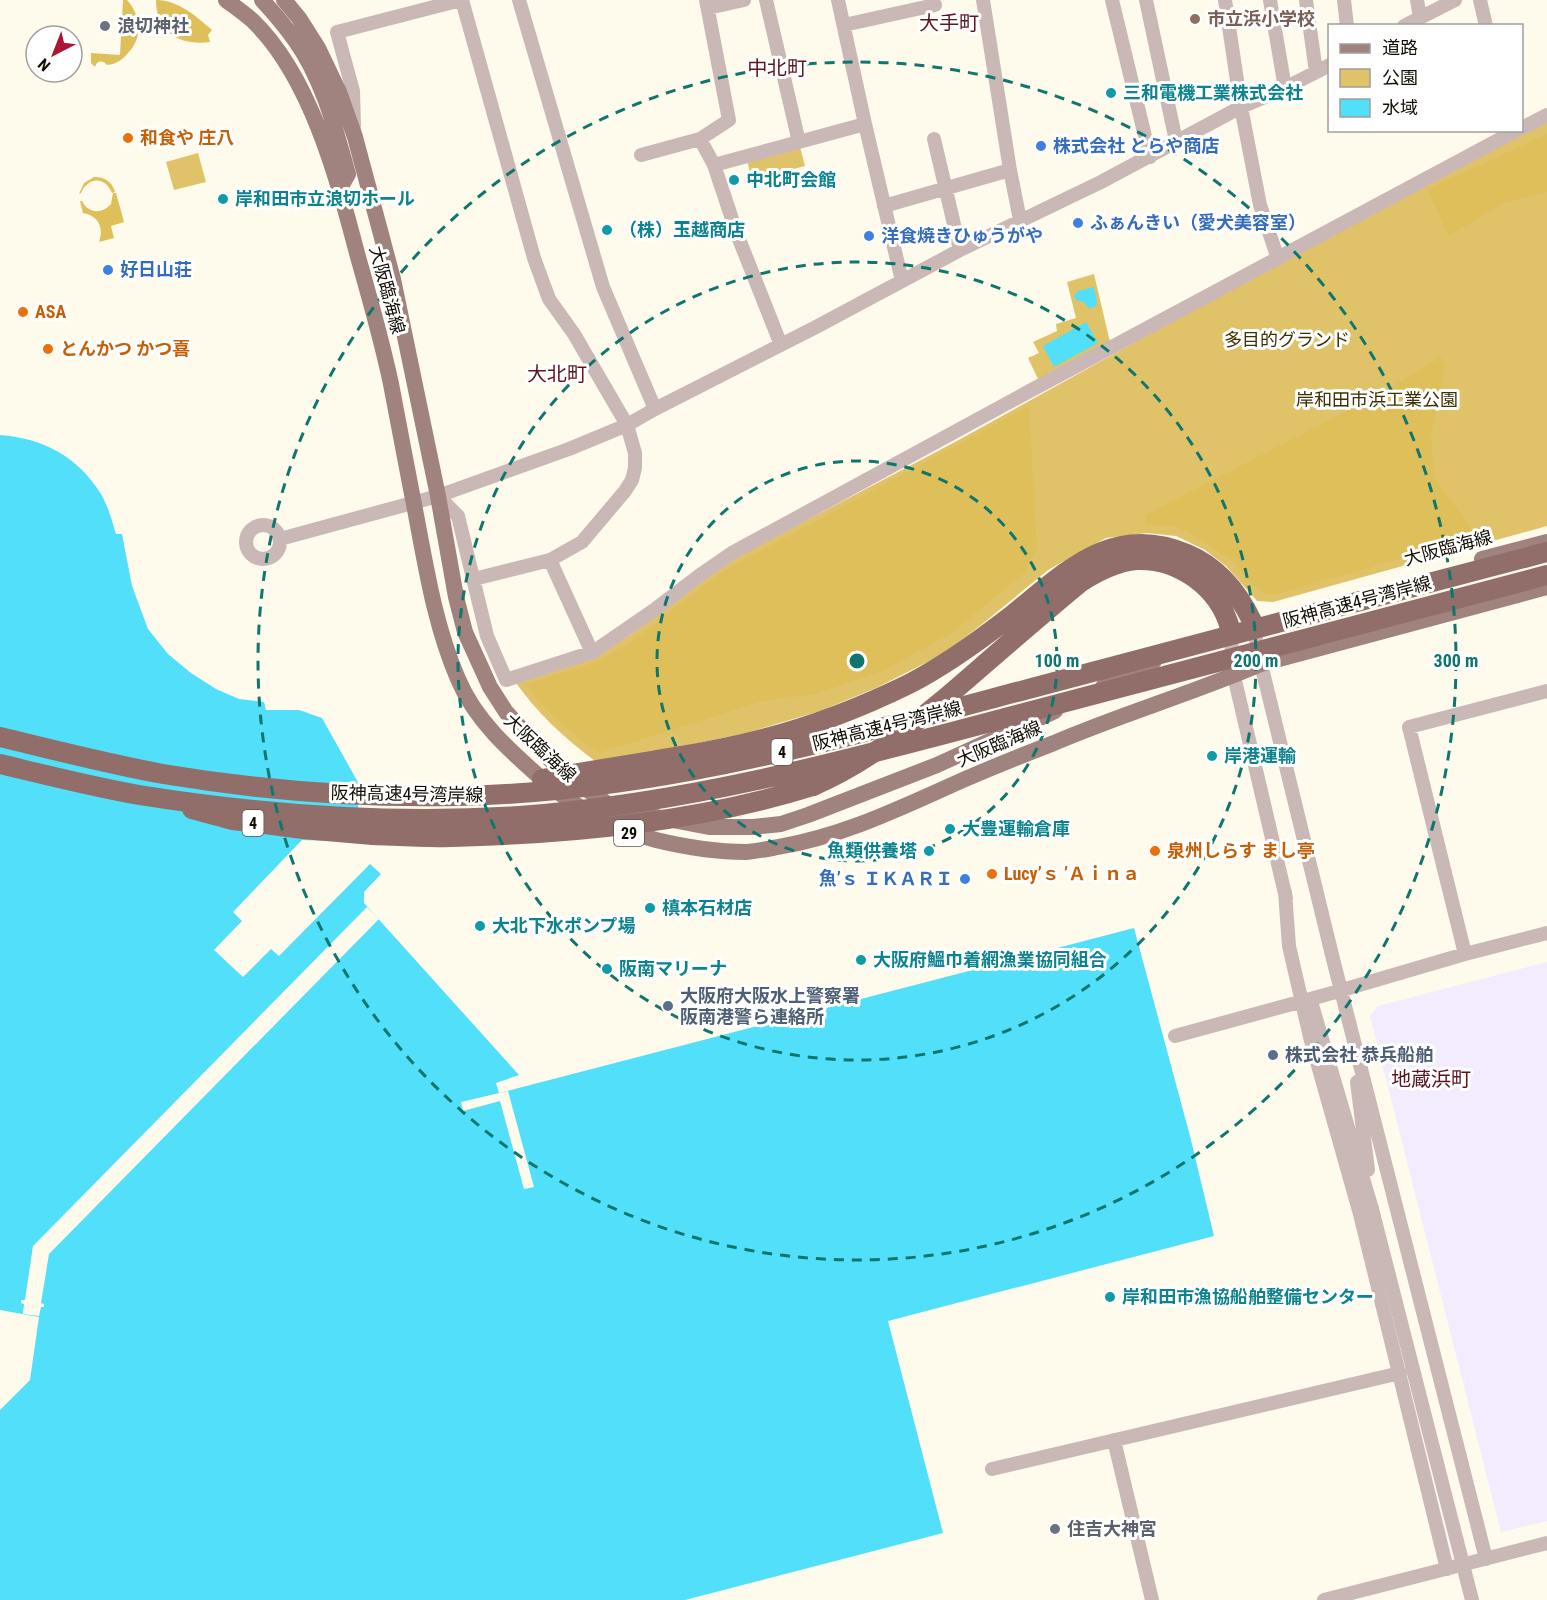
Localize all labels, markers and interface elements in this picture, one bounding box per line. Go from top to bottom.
place label: 市立浜小学校 [1207,8,1315,29]
district label: 大手町 [919,11,979,35]
marker: 市立浜小学校 [1188,12,1202,26]
place label: 浪切神社 [117,15,189,36]
marker: 浪切神社 [98,19,112,33]
north arrow [24,24,84,84]
legend [1328,24,1523,132]
text: 道路 [1382,37,1418,58]
text: N [34,54,54,75]
district label: 中北町 [747,56,807,80]
text: 公園 [1382,67,1418,88]
place label: 三和電機工業株式会社 [1123,82,1303,103]
marker: 三和電機工業株式会社 [1104,86,1118,100]
text: 水域 [1382,97,1418,118]
place label: 和食や 庄八 [140,127,234,148]
marker: 和食や 庄八 [121,131,135,145]
place label: 株式会社 とらや商店 [1053,135,1219,156]
marker: 株式会社 とらや商店 [1034,139,1048,153]
place label: 中北町会館 [746,169,836,190]
marker: 中北町会館 [727,173,741,187]
place label: 岸和田市立浪切ホール [235,188,415,209]
marker: 岸和田市立浪切ホール [216,192,230,206]
place label: ふぁんきい（愛犬美容室） [1090,212,1306,233]
marker: ふぁんきい（愛犬美容室） [1071,216,1085,230]
place label: （株）玉越商店 [619,219,745,240]
marker: （株）玉越商店 [600,223,614,237]
place label: 洋食焼きひゅうがや [881,225,1043,246]
marker: 洋食焼きひゅうがや [862,229,876,243]
street label: 大阪臨海線 [366,244,409,336]
place label: 好日山荘 [120,259,192,280]
marker: 好日山荘 [101,263,115,277]
place label: ASA [35,301,66,322]
marker: ASA [16,305,30,319]
park label: 多目的グランド [1224,329,1350,350]
place label: とんかつ かつ喜 [60,338,190,359]
marker: とんかつ かつ喜 [41,342,55,356]
district label: 大北町 [527,362,587,386]
park label: 岸和田市浜工業公園 [1296,389,1458,410]
street label: 大阪臨海線 [1402,526,1494,569]
street label: 阪神高速4号湾岸線 [1280,572,1433,631]
text: 100 m [1035,650,1079,671]
text: 200 m [1234,650,1278,671]
text: 300 m [1434,650,1478,671]
centre of rings [847,651,867,671]
street label: 阪神高速4号湾岸線 [810,697,964,754]
street label: 大阪臨海線 [500,709,580,786]
street label: 大阪臨海線 [953,716,1044,771]
road number: 4 [772,739,792,765]
place label: 岸港運輸 [1224,745,1296,766]
marker: 岸港運輸 [1205,749,1219,763]
street label: 阪神高速4号湾岸線 [330,782,484,805]
road number: 4 [242,810,264,836]
place label: 大豊運輸倉庫 [962,818,1070,839]
road number: 29 [614,820,644,846]
marker: 大豊運輸倉庫 [943,822,957,836]
place label: 魚類供養塔 [827,840,917,861]
place label: 泉州しらす まし亭 [1167,840,1315,861]
marker: 魚類供養塔 [922,844,936,858]
marker: 泉州しらす まし亭 [1148,844,1162,858]
place label: Lucy’ｓ ’Ａｉｎａ [1004,863,1140,884]
marker: Lucy’ｓ ’Ａｉｎａ [985,867,999,881]
place label: 魚’ｓ ＩＫＡＲＩ [819,868,953,889]
marker: 魚’ｓ ＩＫＡＲＩ [958,872,972,886]
place label: 槙本石材店 [662,897,752,918]
marker: 槙本石材店 [643,901,657,915]
place label: 大北下水ポンプ場 [492,915,635,936]
marker: 大北下水ポンプ場 [473,919,487,933]
place label: 大阪府鰮巾着網漁業協同組合 [873,949,1107,970]
marker: 大阪府鰮巾着網漁業協同組合 [854,953,868,967]
place label: 阪南マリーナ [619,958,727,979]
marker: 阪南マリーナ [600,962,614,976]
place label: 大阪府大阪水上警察署 阪南港警ら連絡所 [680,985,860,1027]
marker: 大阪府大阪水上警察署 阪南港警ら連絡所 [661,999,675,1013]
place label: 株式会社 恭兵船舶 [1285,1044,1433,1065]
marker: 株式会社 恭兵船舶 [1266,1048,1280,1062]
district label: 地蔵浜町 [1391,1067,1471,1091]
place label: 岸和田市漁協船舶整備センター [1122,1286,1374,1307]
marker: 岸和田市漁協船舶整備センター [1103,1290,1117,1304]
place label: 住吉大神宮 [1067,1518,1157,1539]
marker: 住吉大神宮 [1048,1522,1062,1536]

